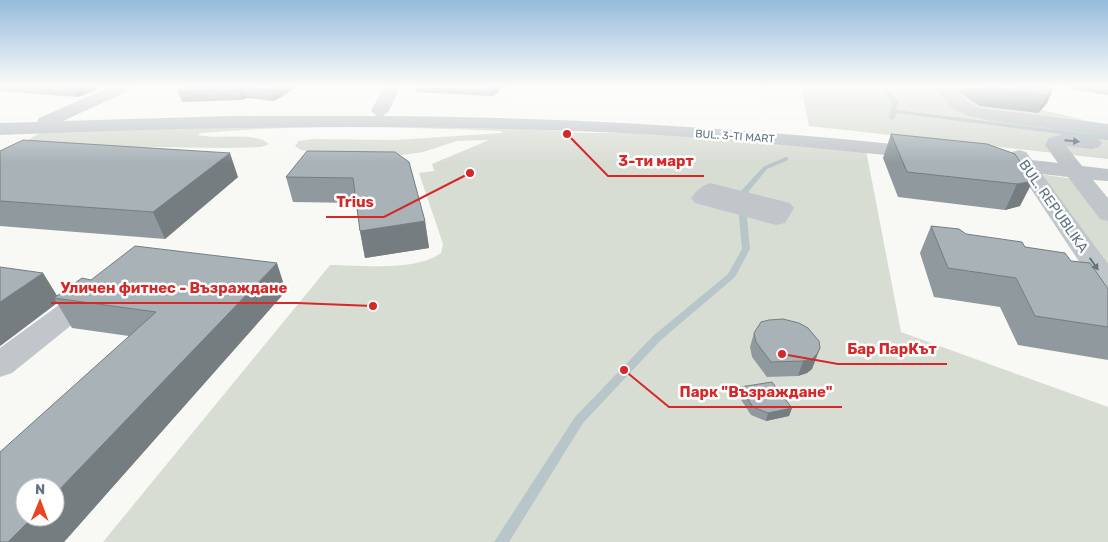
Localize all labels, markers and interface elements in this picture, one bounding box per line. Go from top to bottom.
street label: BUL. 3-TI MART [695,127,776,146]
one-way arrow [1065,138,1081,146]
callout: 3-ти март [608,146,704,176]
text: 3-ти март [618,152,694,170]
street label: BUL. REPUBLIKA [1015,157,1092,256]
callout: Trius [326,187,384,217]
text: Trius [336,193,374,211]
one-way arrow [1089,257,1099,270]
callout: Уличен фитнес - Възраждане [51,273,297,303]
text: Уличен фитнес - Възраждане [61,279,287,297]
callout: Бар ПарКът [838,334,947,364]
text: Бар ПарКът [847,340,937,358]
callout: Парк "Възраждане" [669,377,842,407]
text: Парк "Възраждане" [680,383,833,401]
north arrow [15,477,65,527]
text: N [35,481,45,498]

